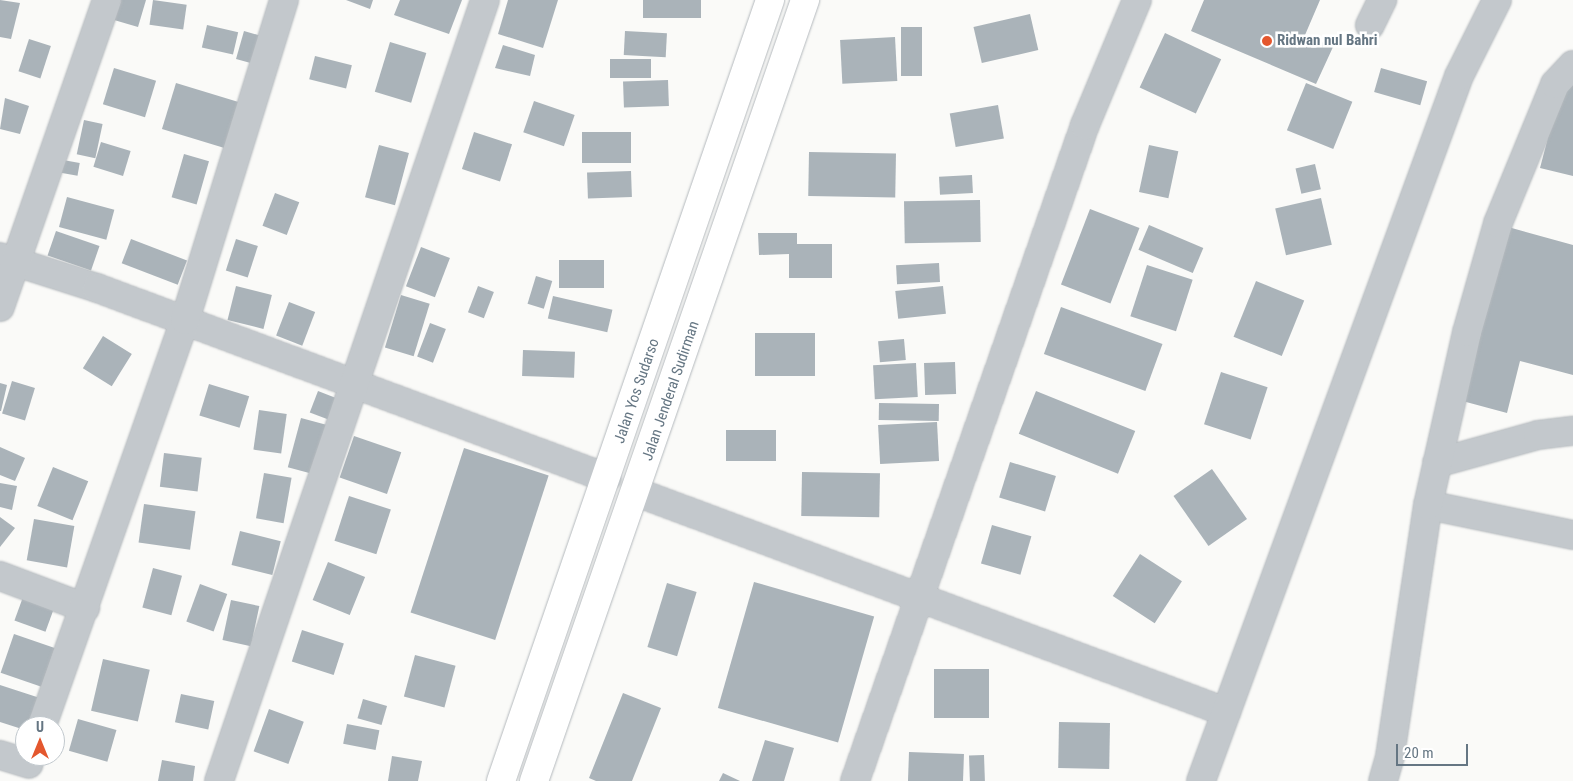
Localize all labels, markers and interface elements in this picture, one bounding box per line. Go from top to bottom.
place label: Ridwan nul Bahri [1277,32,1378,50]
marker: Ridwan nul Bahri [1261,35,1273,47]
street label: Jalan Jenderal Sudirman [639,319,703,463]
street label: Jalan Yos Sudarso [611,336,663,446]
north arrow [15,716,65,766]
text: U [36,719,44,735]
scale bar [1398,734,1470,766]
text: 20 m [1404,744,1434,762]

